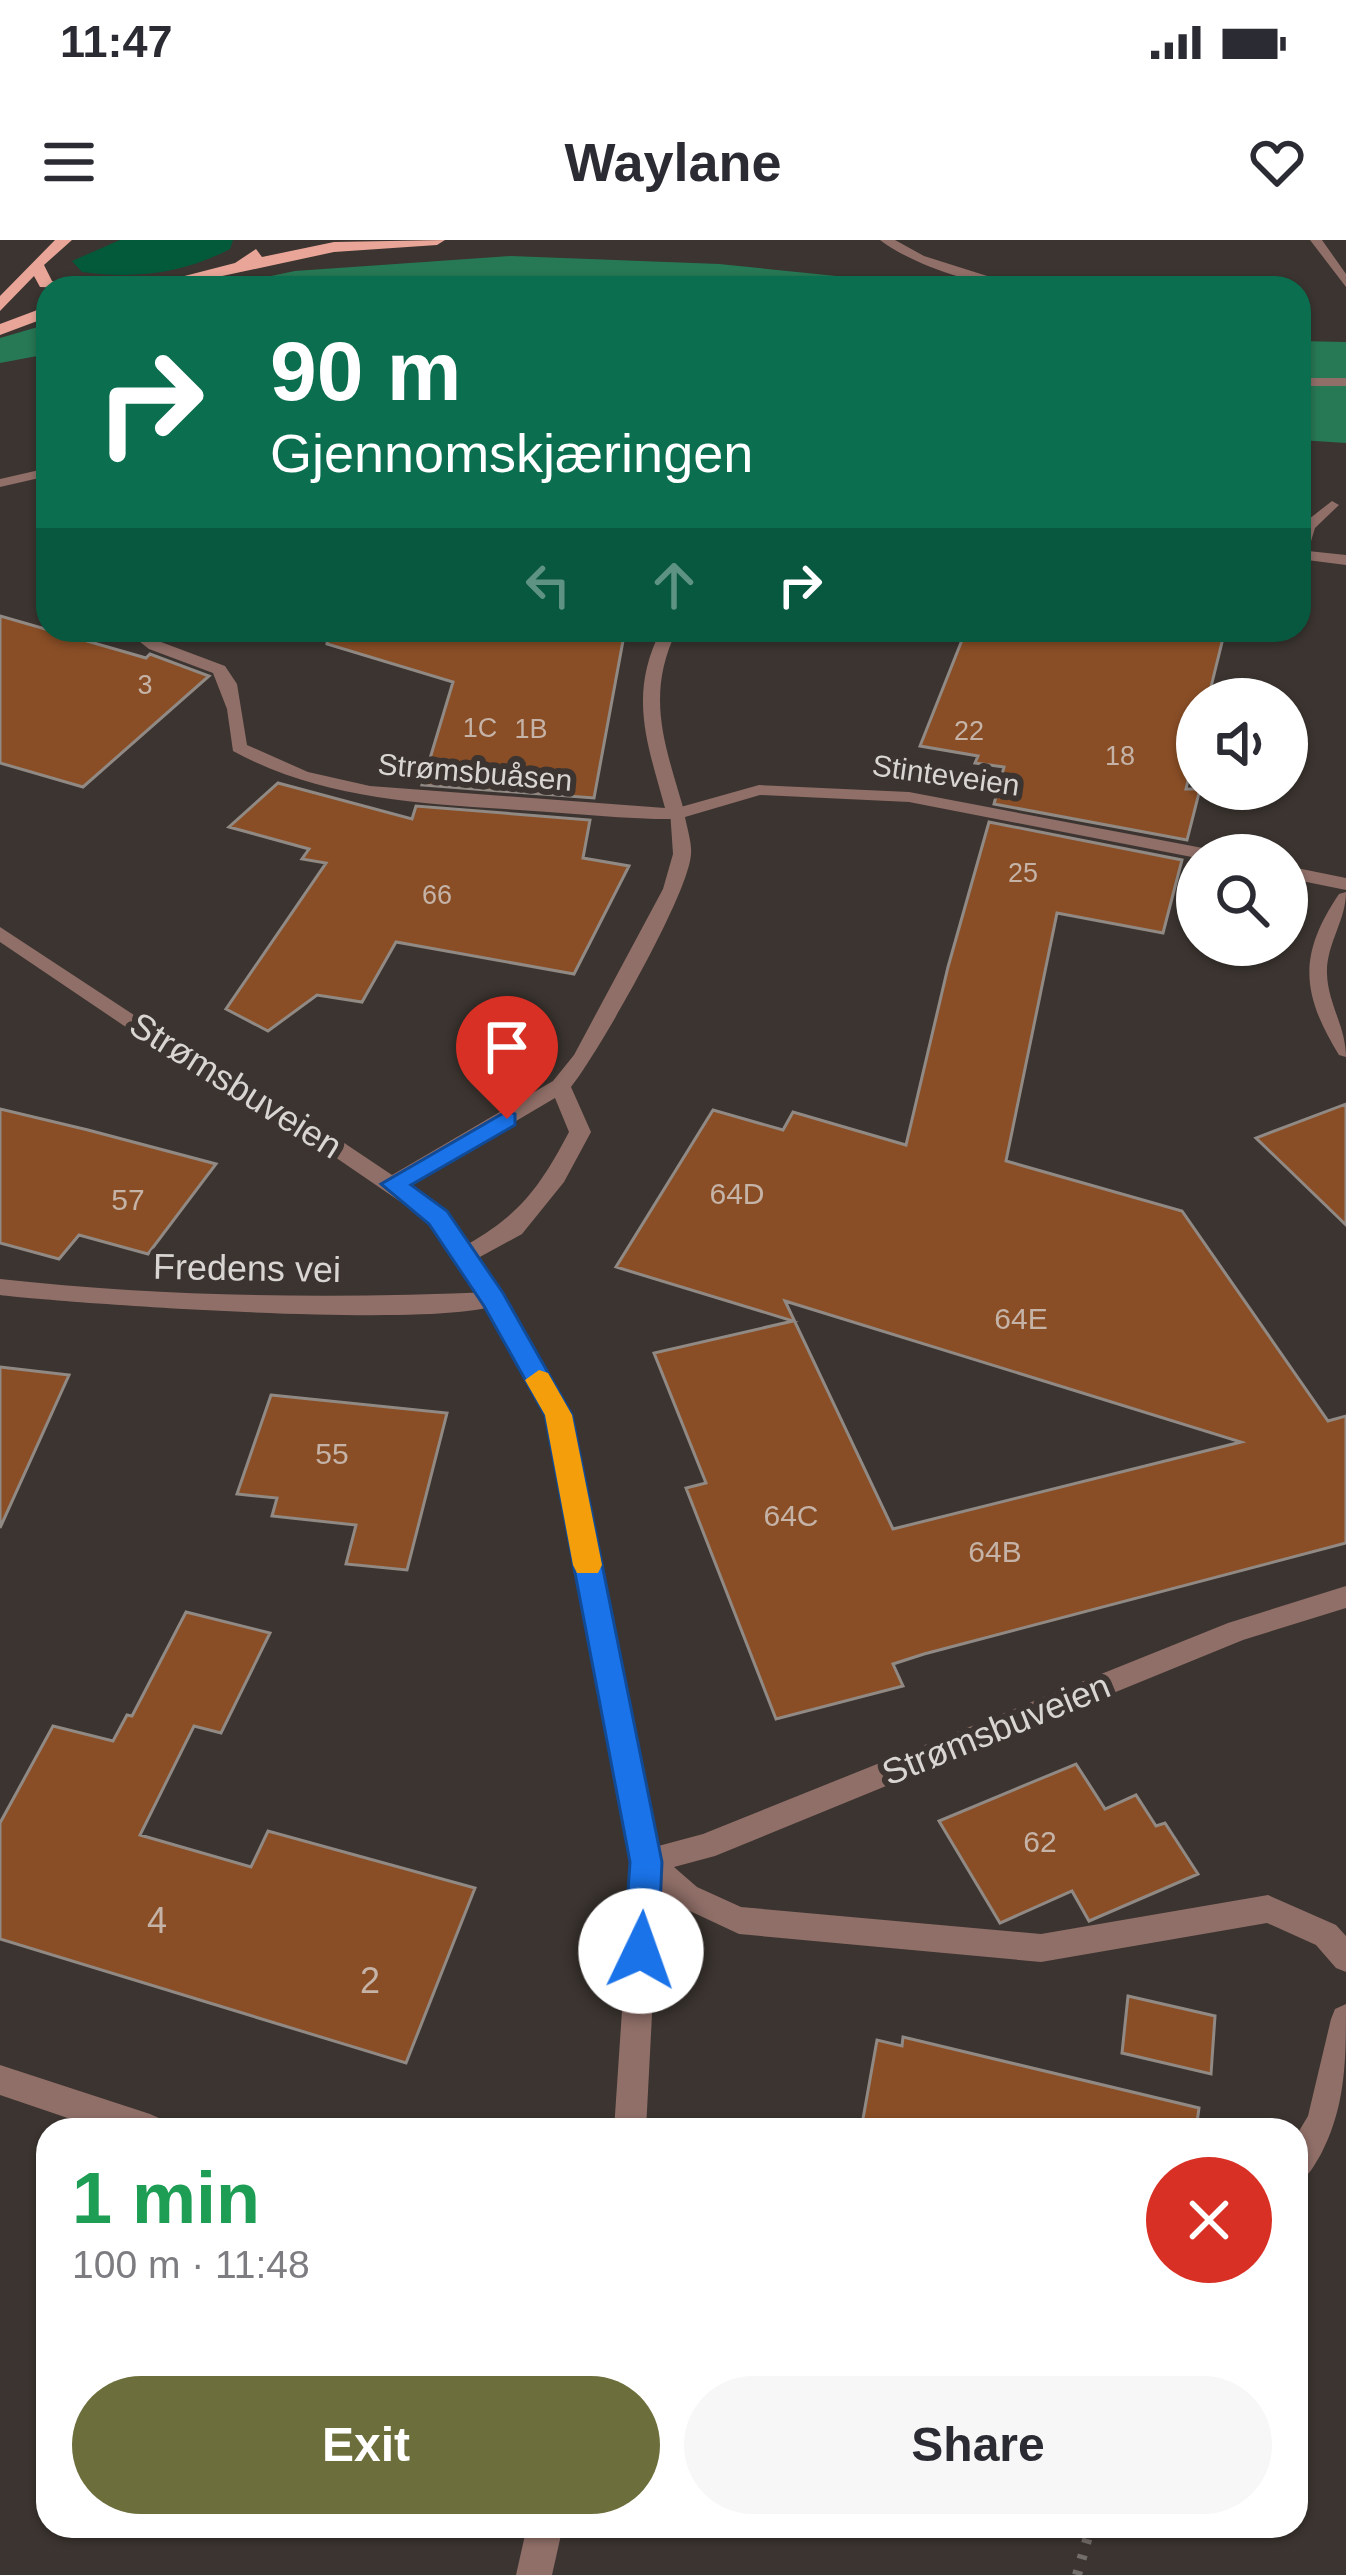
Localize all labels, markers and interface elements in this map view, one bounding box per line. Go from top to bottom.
text: 11:47 [60,16,173,67]
icon: menu [36,129,102,195]
icon: heart [1244,129,1310,195]
text: Waylane [564,132,782,192]
icon: right [72,324,228,480]
text: 90 m [270,324,461,418]
text: Gjennomskjæringen [270,423,753,483]
icon: left [515,552,581,618]
icon: ahead [641,552,707,618]
icon: right [767,552,833,618]
house number: 3 [137,670,153,700]
map controls [1176,678,1308,966]
button: sound [1176,678,1308,810]
house number: 1C [463,713,497,743]
house number: 1B [514,714,548,744]
house number: 22 [954,716,984,746]
house number: 18 [1105,741,1135,771]
street label: Strømsbuåsen [376,747,574,797]
street label: Stinteveien [870,748,1022,802]
button: search [1176,834,1308,966]
house number: 25 [1008,858,1038,888]
house number: 66 [422,880,452,910]
pin [456,996,558,1119]
street label: Strømsbuveien [122,1003,350,1167]
icon: arrive [474,1014,540,1080]
house number: 64D [709,1177,765,1210]
house number: 57 [111,1183,145,1216]
street label: Fredens vei [153,1246,341,1290]
house number: 64E [994,1302,1048,1335]
house number: 55 [315,1437,349,1470]
house number: 64C [763,1499,819,1532]
house number: 64B [968,1535,1022,1568]
street label: Strømsbuveien [876,1665,1116,1793]
house number: 62 [1023,1825,1057,1858]
position arrow [578,1888,704,2014]
house number: 4 [147,1900,167,1941]
house number: 2 [360,1960,380,2001]
button: close [1146,2157,1272,2283]
text: 1 min [72,2158,260,2238]
text: 100 m · 11:48 [72,2243,310,2286]
button: Exit [72,2376,660,2514]
button: Share [684,2376,1272,2514]

